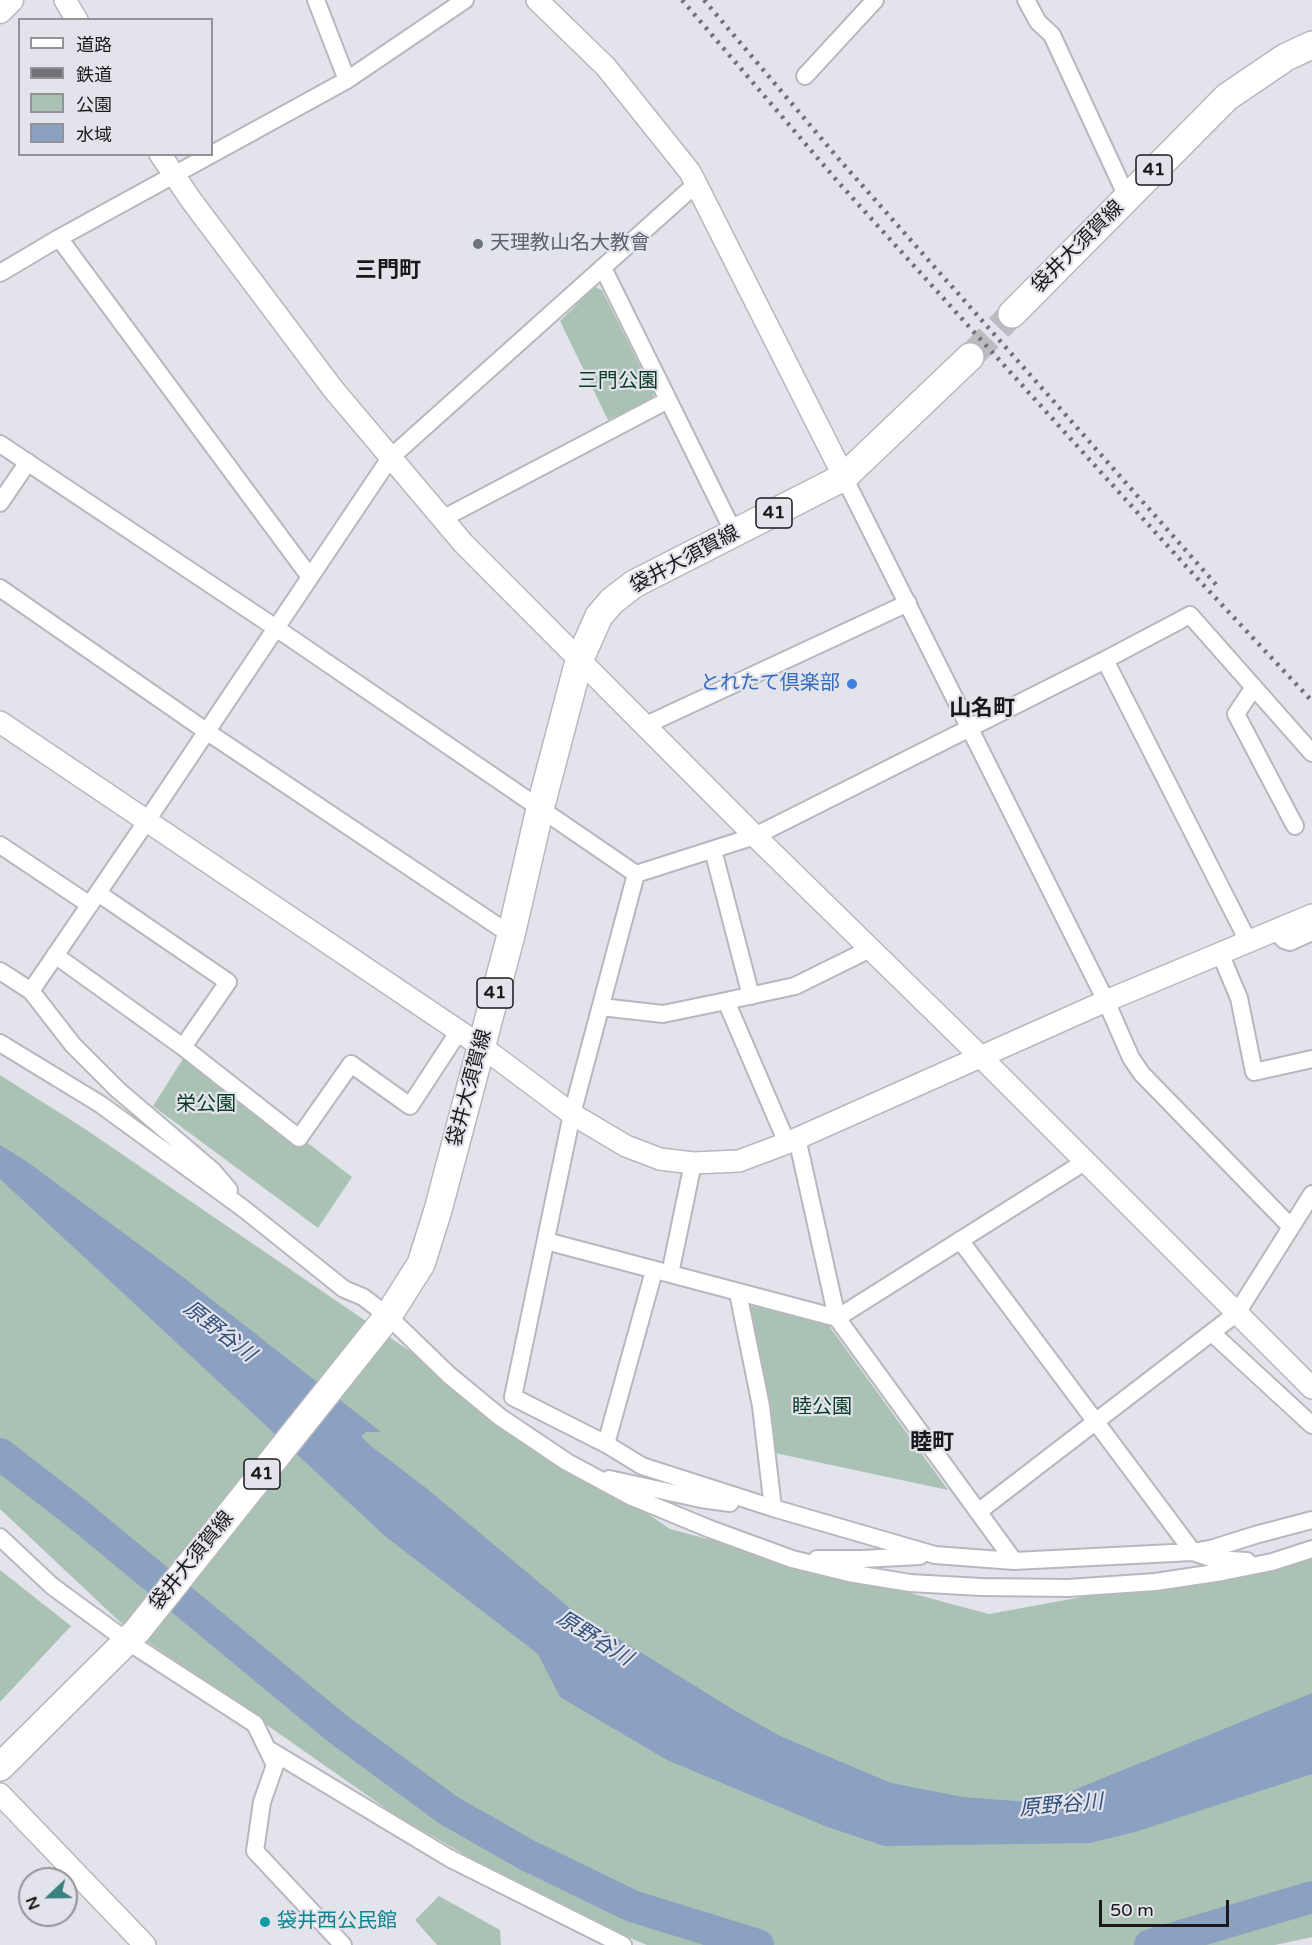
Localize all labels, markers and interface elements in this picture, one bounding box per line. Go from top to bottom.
legend [18,18,213,156]
text: 道路 [76,34,112,56]
text: 鉄道 [76,64,112,86]
text: 公園 [76,94,112,116]
text: 水域 [76,124,112,146]
road number: 41 [1136,155,1172,185]
street label: 袋井大須賀線 [1027,196,1129,298]
place label: 天理教山名大教會 [490,232,650,256]
marker: 天理教山名大教會 [471,237,485,251]
district label: 三門町 [355,258,421,284]
park label: 三門公園 [578,370,658,394]
road number: 41 [756,498,792,528]
street label: 袋井大須賀線 [626,521,744,599]
place label: とれたて倶楽部 [700,672,840,696]
marker: とれたて倶楽部 [845,677,859,691]
district label: 山名町 [949,696,1015,722]
road number: 41 [477,978,513,1008]
street label: 袋井大須賀線 [443,1027,497,1149]
park label: 栄公園 [176,1093,236,1117]
water label: 原野谷川 [178,1296,260,1368]
park label: 睦公園 [792,1396,852,1420]
district label: 睦町 [910,1430,954,1456]
road number: 41 [244,1459,280,1489]
street label: 袋井大須賀線 [145,1507,239,1615]
water label: 原野谷川 [552,1606,636,1672]
water label: 原野谷川 [1018,1790,1104,1822]
north arrow [18,1867,78,1927]
scale bar [1102,1888,1232,1926]
text: N [21,1893,45,1913]
text: 50 m [1110,1899,1154,1921]
place label: 袋井西公民館 [277,1910,397,1934]
marker: 袋井西公民館 [258,1915,272,1929]

